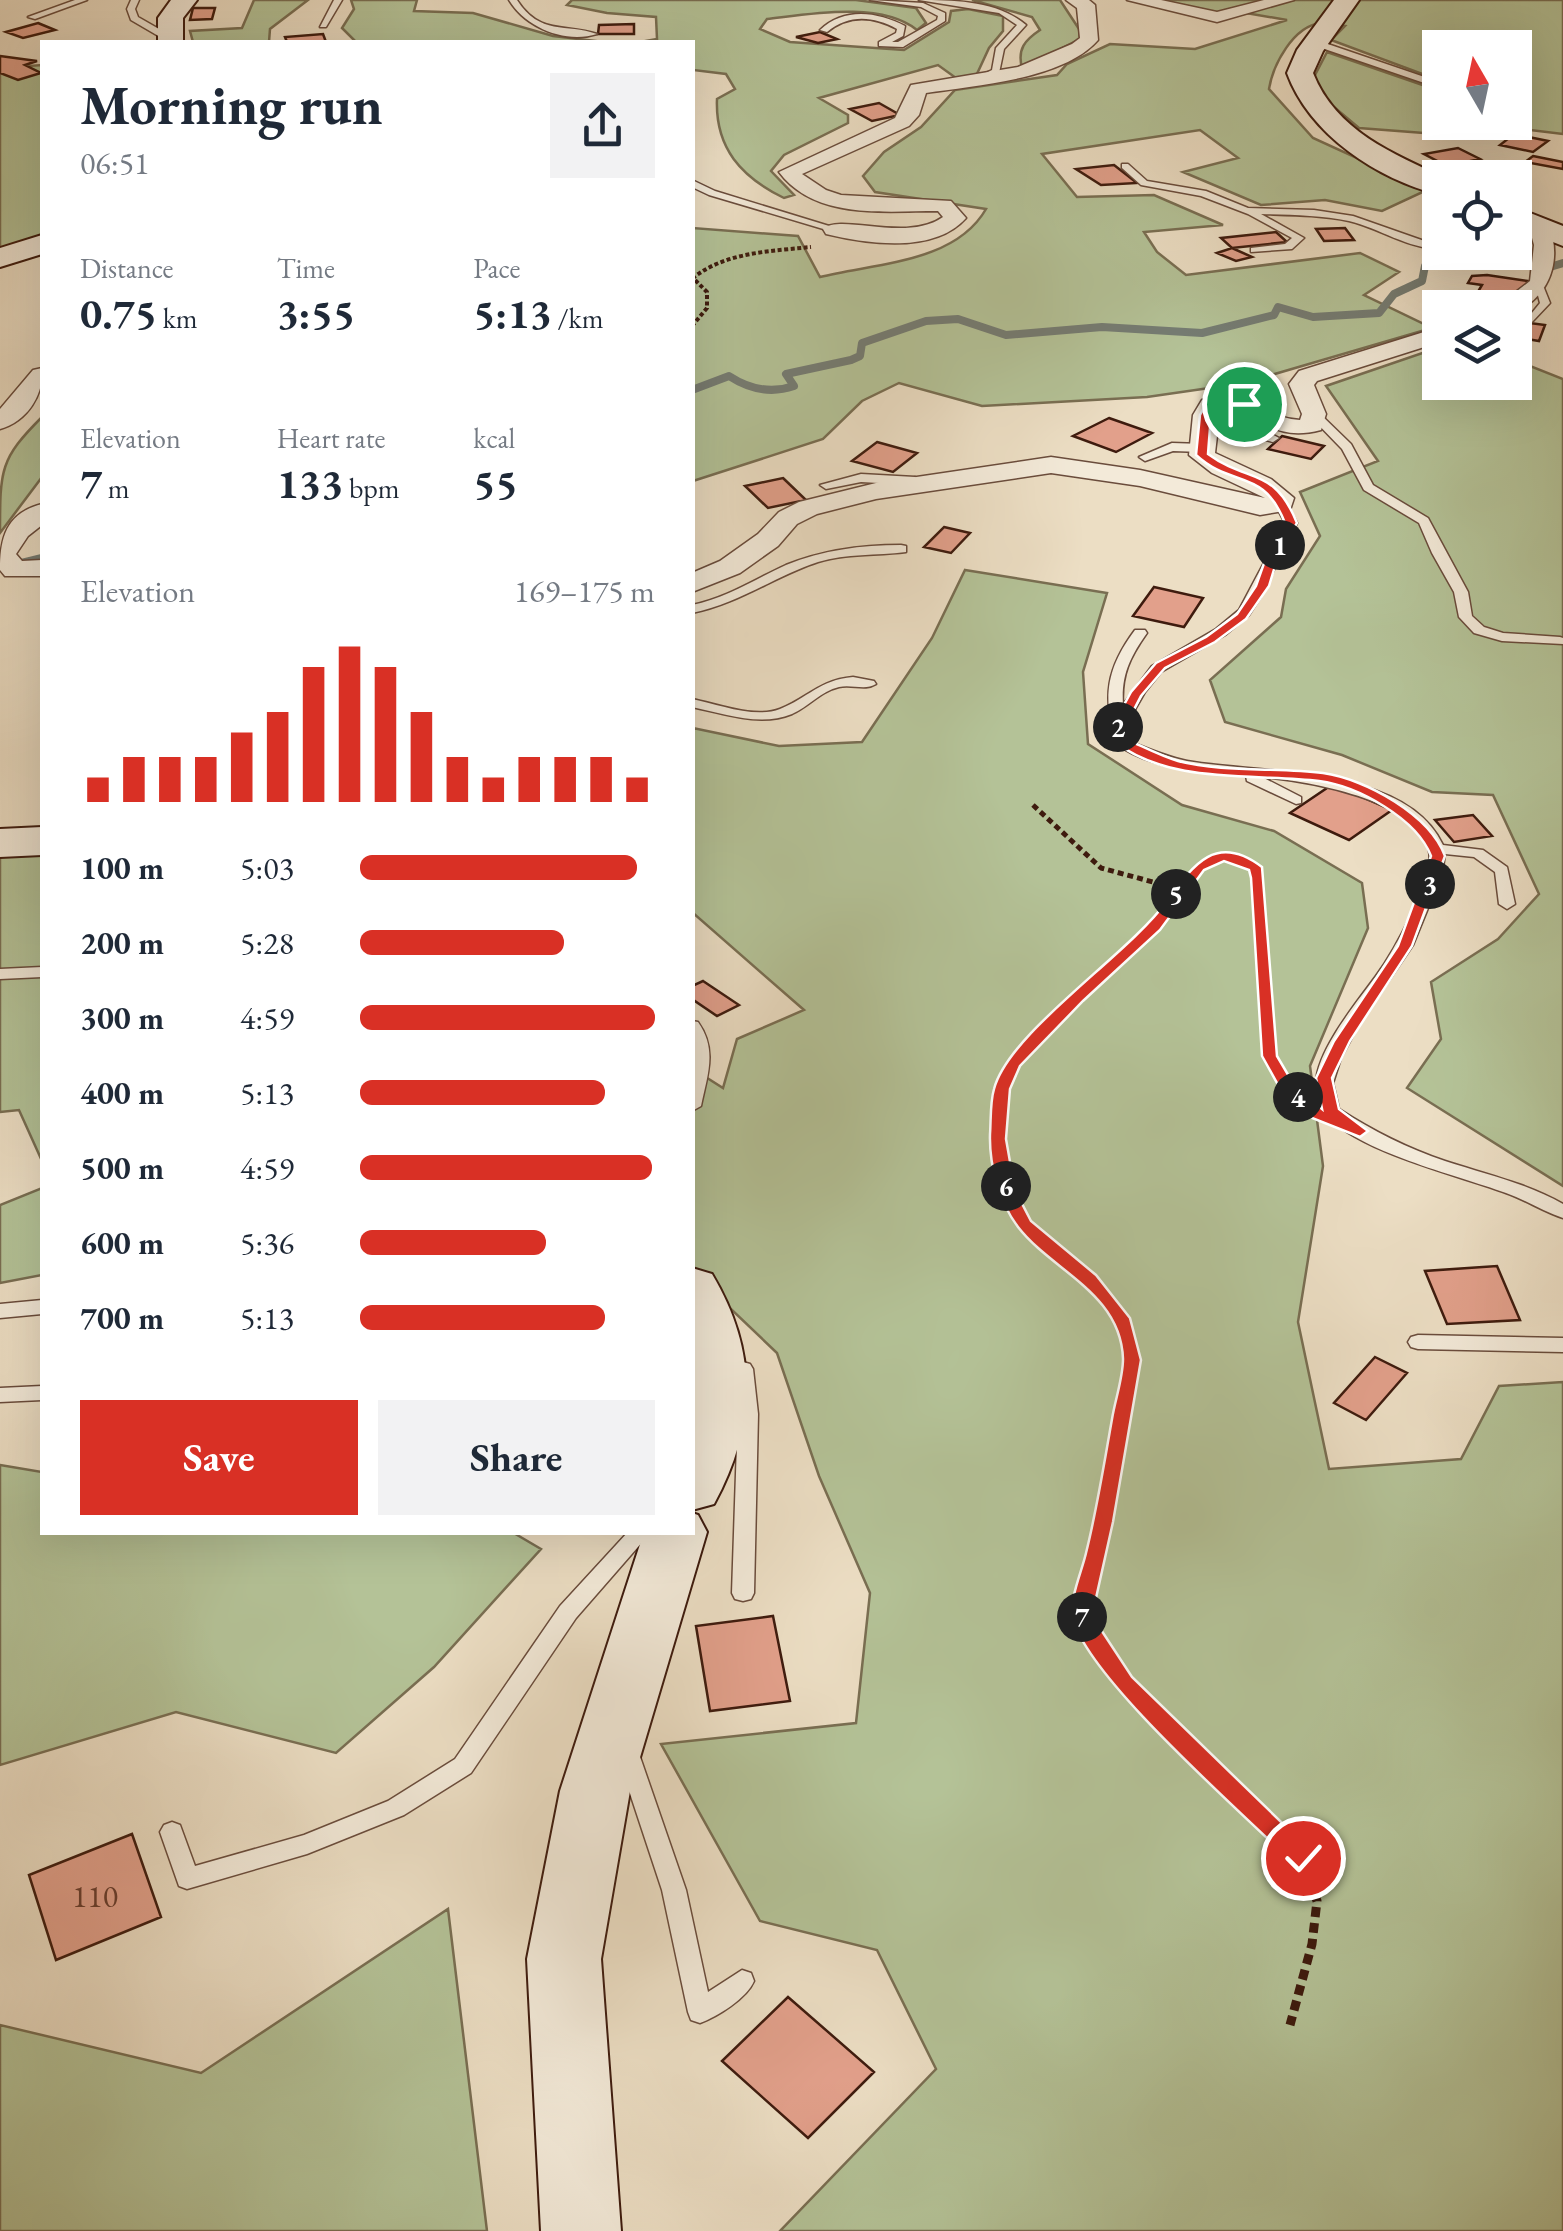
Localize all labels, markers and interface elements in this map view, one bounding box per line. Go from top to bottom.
north arrow [1422,30,1532,140]
map controls [1422,30,1532,400]
text: Morning run [80,69,383,140]
button: share [550,73,655,178]
text: 06:51 [80,142,149,184]
button: locate [1422,160,1532,270]
text: Distance [80,250,174,286]
text: Time [277,250,335,286]
text: Pace [473,250,520,286]
text: 0.75 [80,286,157,341]
text: 3:55 [277,286,355,341]
text: 5:13 [473,286,552,341]
button: layers [1422,290,1532,400]
text: km [157,300,198,336]
text: /km [552,300,604,336]
pin [1202,362,1287,447]
icon: arrive [1217,377,1272,432]
text: Elevation [80,420,181,456]
text: Heart rate [277,420,385,456]
text: kcal [473,420,515,456]
text: 7 [80,456,102,511]
text: 133 [277,456,343,511]
text: 55 [473,456,518,511]
text: m [102,470,130,506]
text: bpm [343,470,400,506]
pin: 1 [1255,520,1305,570]
text: 1 [1273,527,1287,563]
text: Elevation [80,570,195,612]
text: 169–175 m [514,570,655,612]
pin: 2 [1093,702,1143,752]
text: 2 [1111,709,1125,745]
text: 100 m [80,847,164,889]
text: 5:03 [240,847,294,889]
pin: 3 [1405,859,1455,909]
text: 3 [1423,866,1437,902]
pin: 5 [1151,869,1201,919]
text: 5 [1169,876,1183,912]
text: 200 m [80,922,164,964]
text: 5:28 [240,922,294,964]
text: 300 m [80,997,164,1039]
text: 4:59 [240,997,294,1039]
text: 400 m [80,1072,164,1114]
text: 5:13 [240,1072,294,1114]
pin: 4 [1273,1072,1323,1122]
text: 4 [1291,1079,1305,1115]
text: 500 m [80,1147,164,1189]
text: 4:59 [240,1147,294,1189]
pin: 6 [981,1161,1031,1211]
text: 6 [999,1168,1013,1204]
text: 600 m [80,1222,164,1264]
text: 5:36 [240,1222,294,1264]
text: 700 m [80,1297,164,1339]
text: 5:13 [240,1297,294,1339]
button: Save [80,1400,358,1515]
button: Share [378,1400,655,1515]
pin: 7 [1057,1592,1107,1642]
text: 7 [1075,1599,1089,1635]
pin [1261,1816,1346,1901]
icon: check [1276,1831,1331,1886]
house number: 110 [72,1875,118,1917]

